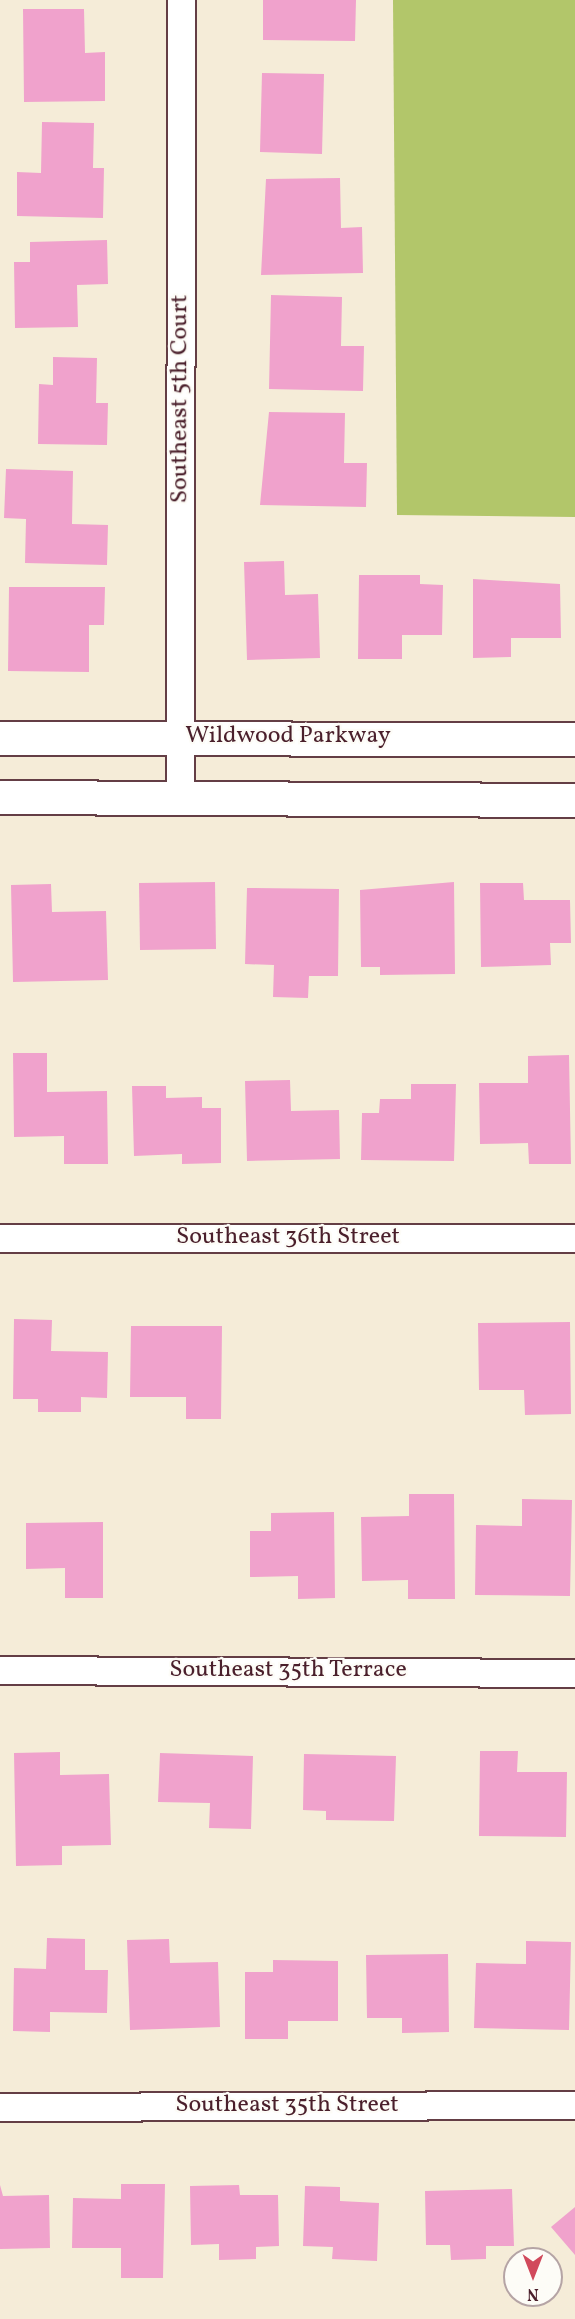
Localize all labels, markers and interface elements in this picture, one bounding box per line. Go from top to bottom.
street label: Southeast 5th Court [167,295,195,503]
street label: Wildwood Parkway [185,723,391,751]
street label: Southeast 36th Street [176,1224,400,1252]
street label: Southeast 35th Terrace [169,1657,407,1685]
street label: Southeast 35th Street [175,2092,399,2120]
north arrow [503,2247,563,2307]
text: N [527,2282,539,2304]

